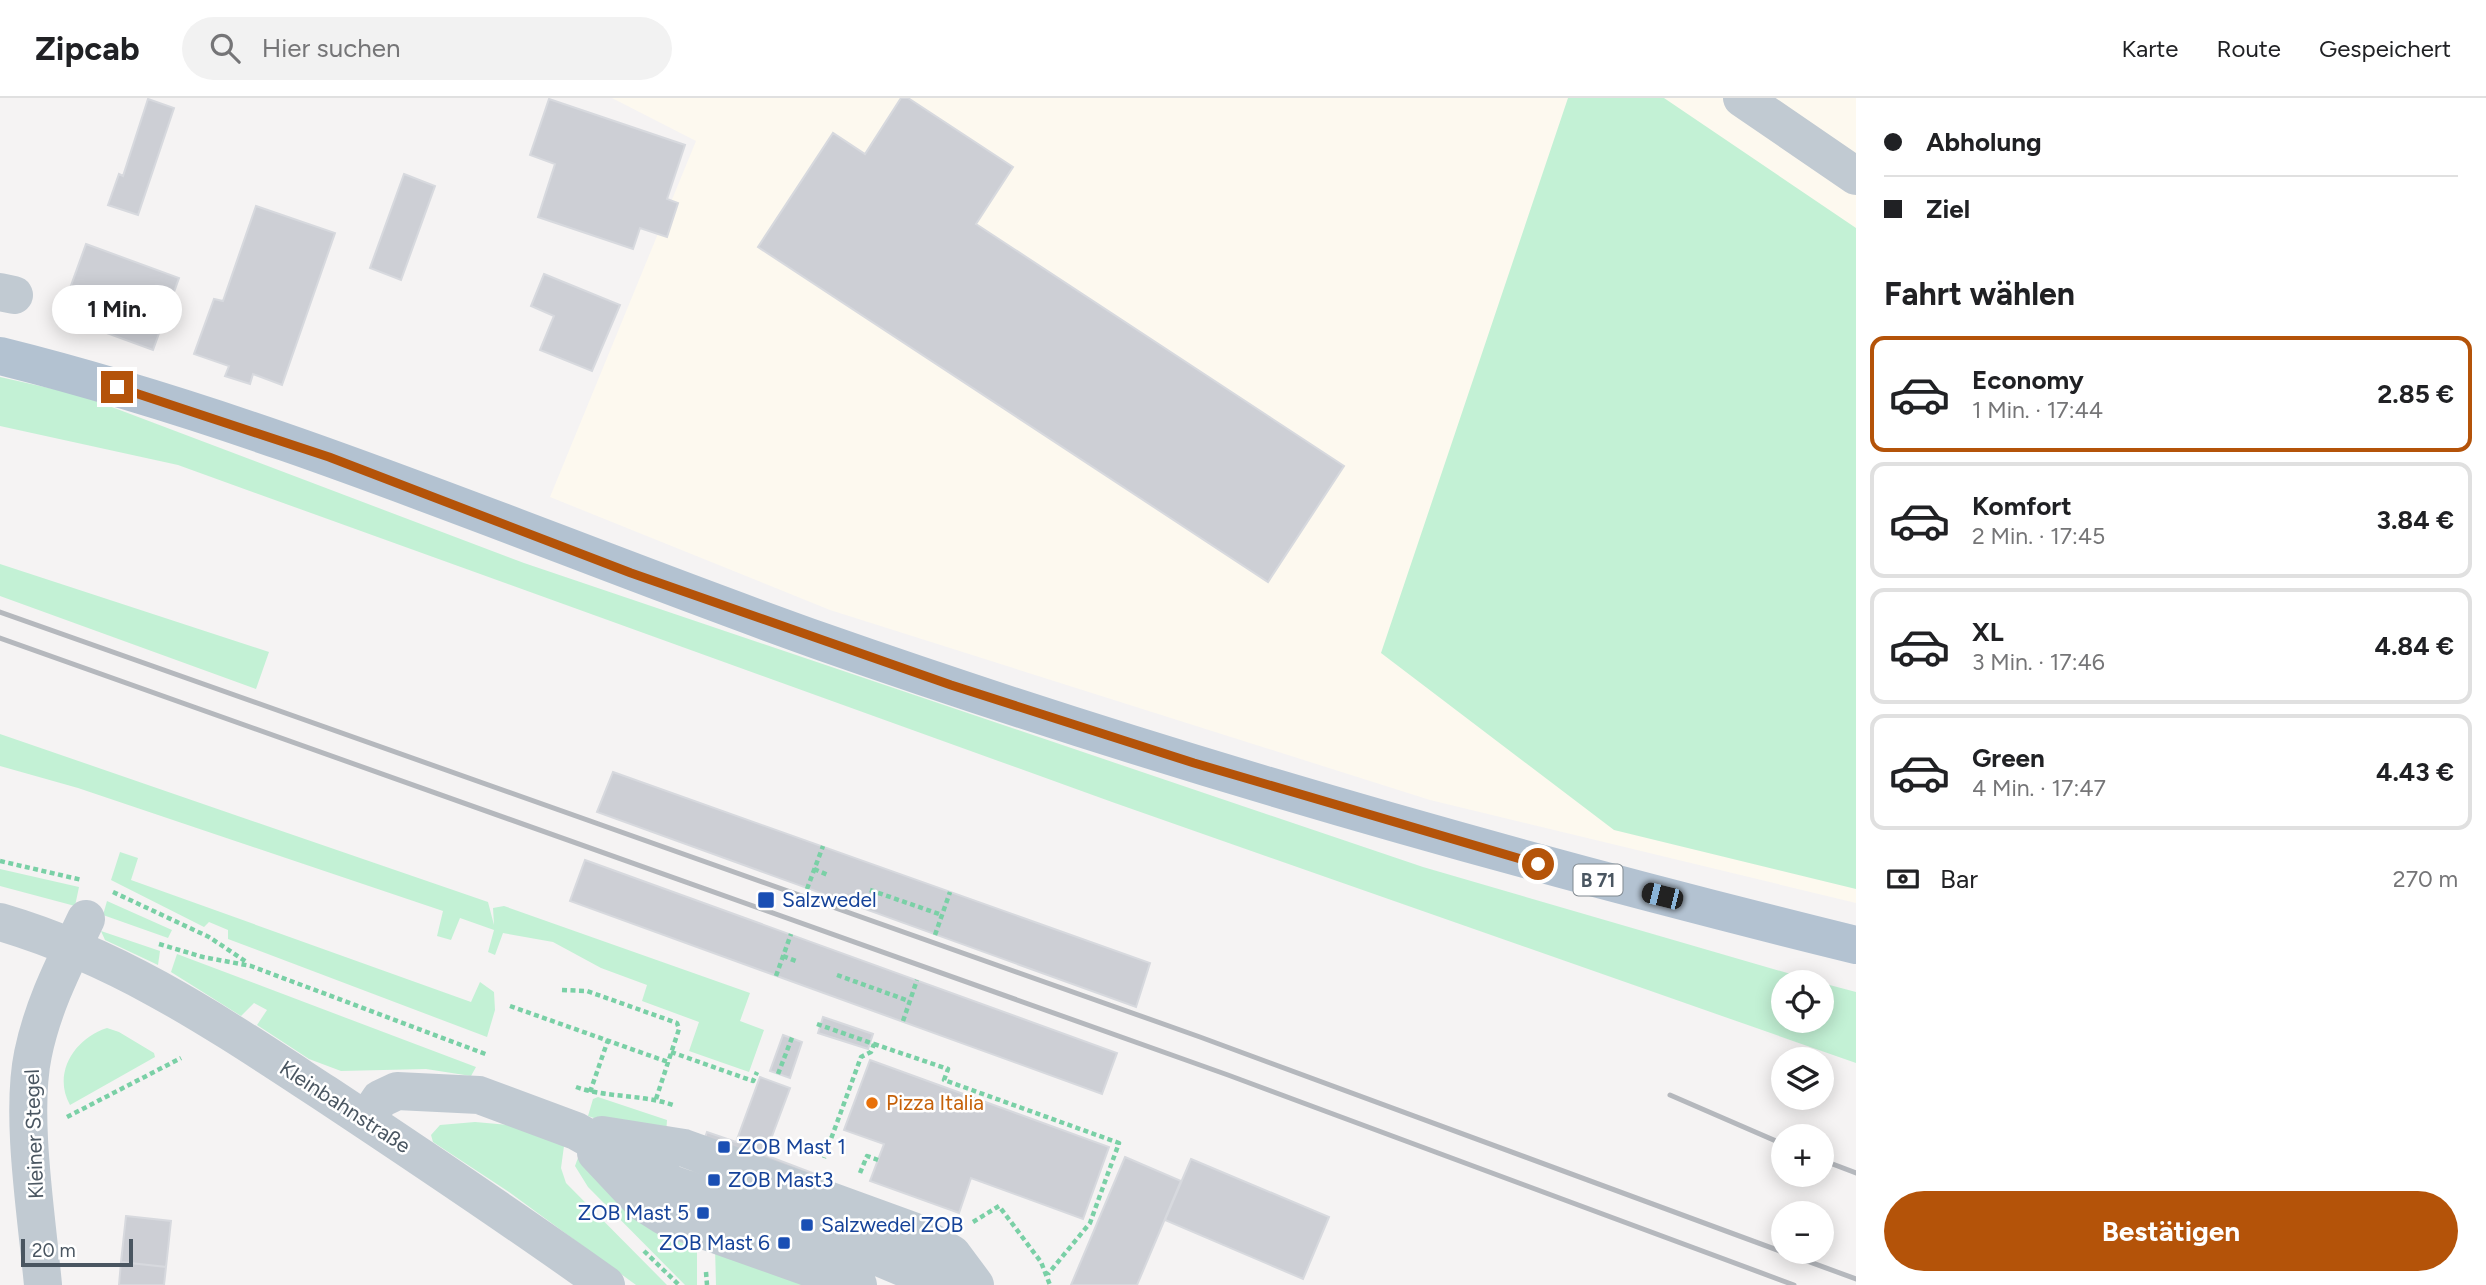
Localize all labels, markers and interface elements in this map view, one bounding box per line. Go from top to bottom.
search box [182,17,672,80]
text: Zipcab [35,29,140,68]
icon: search [206,29,244,67]
text: Hier suchen [262,32,401,64]
text: Karte [2122,34,2178,63]
text: Route [2216,34,2281,63]
text: Gespeichert [2319,34,2451,63]
text: Abholung [1926,126,2042,158]
text: Ziel [1926,193,1970,225]
text: Fahrt wählen [1884,275,2075,313]
callout: 1 Min. [52,286,182,334]
text: 1 Min. [87,295,147,323]
icon: car [1888,363,1951,426]
text: Economy [1972,364,2084,396]
route end [101,371,133,403]
text: 2.85 € [2377,378,2454,410]
text: 1 Min. · 17:44 [1972,396,2103,424]
icon: car [1888,489,1951,552]
text: Komfort [1972,490,2072,522]
text: 3.84 € [2376,504,2454,536]
text: 2 Min. · 17:45 [1972,522,2105,550]
icon: car [1888,615,1951,678]
text: XL [1972,616,2004,648]
text: 4.84 € [2374,630,2454,662]
text: 3 Min. · 17:46 [1972,648,2105,676]
icon: car [1888,741,1951,804]
text: Green [1972,742,2045,774]
text: 4.43 € [2376,756,2454,788]
text: 4 Min. · 17:47 [1972,774,2106,802]
route start [1522,848,1554,880]
icon: cash [1884,860,1922,898]
text: Bar [1940,863,1978,895]
road number: B 71 [1574,864,1622,895]
text: 270 m [2393,865,2458,893]
car [1640,881,1685,911]
place label: Salzwedel [782,887,877,912]
marker: Salzwedel [756,890,776,910]
map controls [1771,970,1834,1264]
button: locate [1771,970,1834,1033]
button: layers [1771,1047,1834,1110]
street label: Kleinbahnstraße [275,1055,415,1158]
street label: Kleiner Stegel [19,1069,48,1199]
place label: Pizza Italia [886,1090,984,1115]
marker: Pizza Italia [864,1095,880,1111]
button: + [1771,1124,1834,1187]
place label: ZOB Mast 1 [738,1134,846,1159]
marker: ZOB Mast 1 [716,1139,732,1155]
place label: ZOB Mast3 [728,1167,833,1192]
marker: ZOB Mast3 [706,1172,722,1188]
button: Bestätigen [1884,1191,2458,1271]
place label: ZOB Mast 5 [578,1200,689,1225]
button: − [1771,1201,1834,1264]
marker: ZOB Mast 5 [695,1205,711,1221]
place label: Salzwedel ZOB [821,1212,963,1237]
marker: Salzwedel ZOB [799,1217,815,1233]
place label: ZOB Mast 6 [659,1230,770,1255]
marker: ZOB Mast 6 [776,1235,792,1251]
scale bar [21,1236,133,1268]
text: 20 m [32,1239,76,1262]

